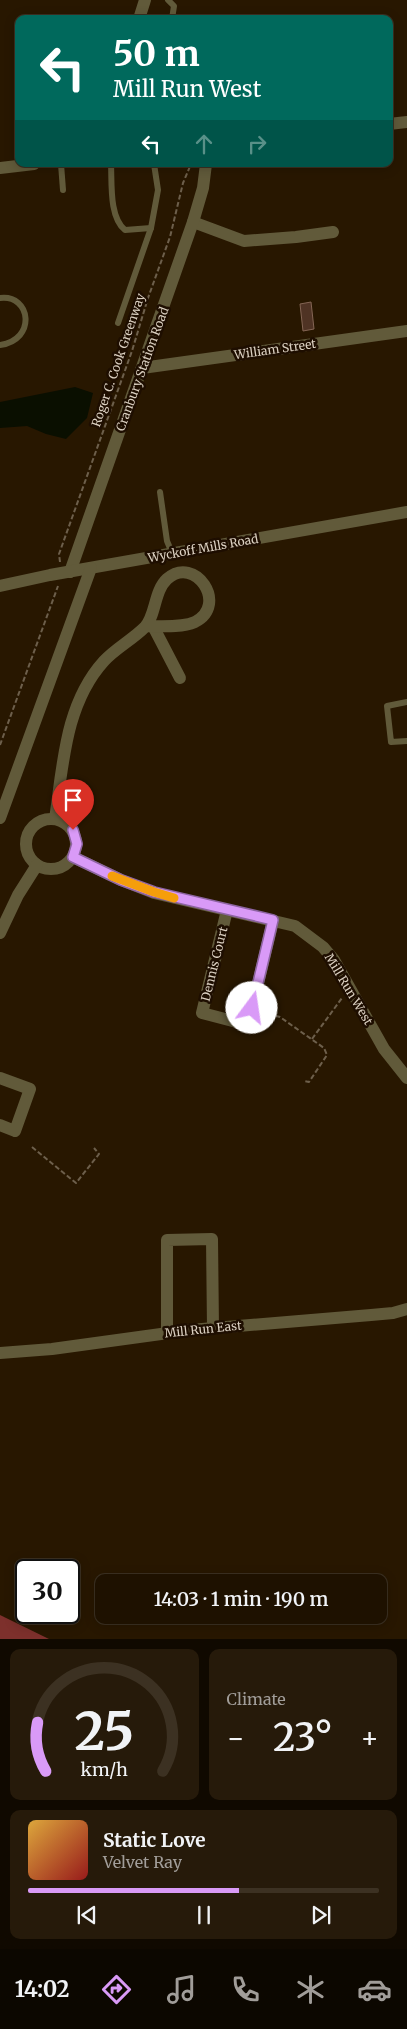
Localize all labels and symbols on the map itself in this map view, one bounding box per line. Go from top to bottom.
street label: Roger C. Cook Greenway [88,291,148,429]
street label: Cranbury Station Road [113,305,171,433]
street label: William Street [232,336,317,362]
street label: Wyckoff Mills Road [146,531,259,565]
pin [52,779,94,830]
street label: Dennis Court [197,925,231,1003]
street label: Mill Run West [322,950,376,1028]
position arrow [225,981,277,1033]
street label: Mill Run East [164,1317,243,1341]
speed limit sign: 30 [15,1559,80,1624]

